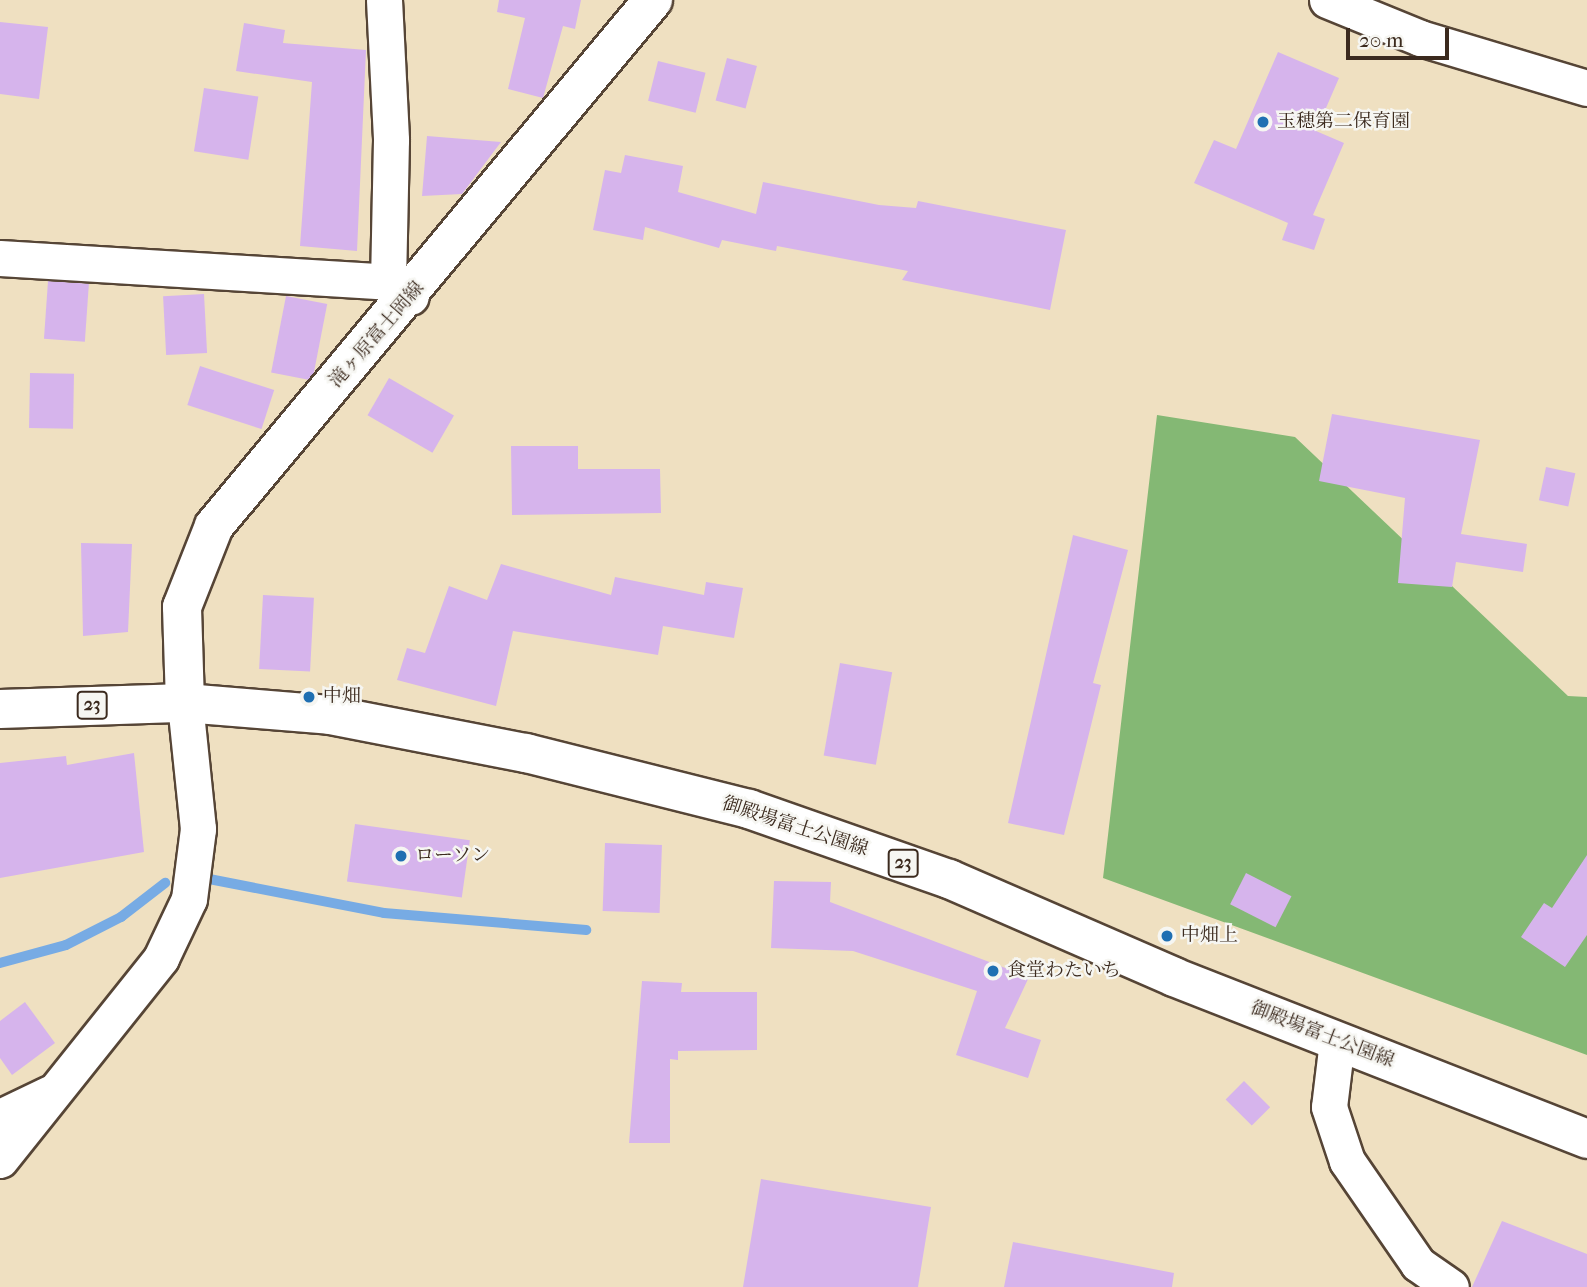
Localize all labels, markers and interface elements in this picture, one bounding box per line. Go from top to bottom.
scale bar [1349,14,1452,58]
text: 20 m [1359,28,1403,52]
place label: 玉穂第二保育園 [1277,111,1410,133]
marker: 玉穂第二保育園 [1255,114,1271,130]
street label: 滝ヶ原富士岡線 [325,277,429,393]
place label: 中畑 [323,686,361,708]
marker: 中畑 [301,689,317,705]
road number: 23 [76,690,108,720]
street label: 御殿場富士公園線 [719,793,871,861]
place label: ローソン [415,845,491,867]
marker: ローソン [393,848,409,864]
road number: 23 [887,848,919,878]
place label: 中畑上 [1181,925,1238,947]
marker: 中畑上 [1159,928,1175,944]
place label: 食堂わたいち [1007,960,1121,982]
marker: 食堂わたいち [985,963,1001,979]
street label: 御殿場富士公園線 [1247,997,1397,1073]

